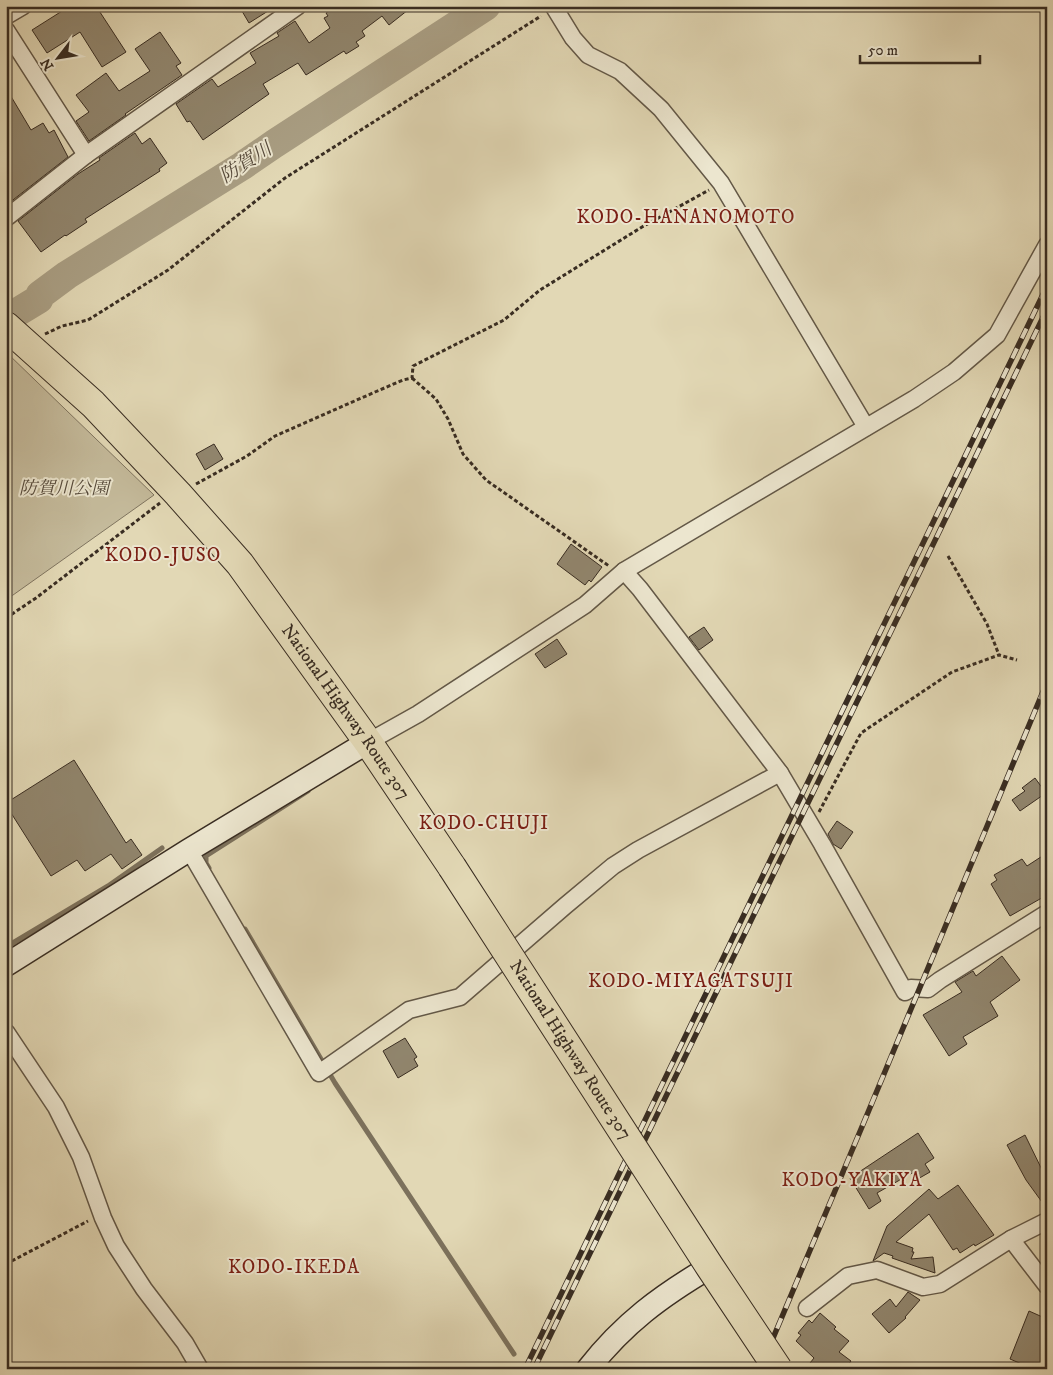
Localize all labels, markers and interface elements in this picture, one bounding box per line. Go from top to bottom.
north arrow [32,32,82,82]
scale bar [860,32,980,64]
text: 50 m [868,41,898,60]
text: N [37,54,58,74]
water label: 防賀川 [216,137,278,188]
district label: KODO-HANANOMOTO [577,206,796,229]
park label: 防賀川公園 [19,478,112,500]
district label: KODO-JUSO [105,544,221,567]
street label: National Highway Route 307 [276,620,415,804]
district label: KODO-CHUJI [419,812,549,835]
street label: National Highway Route 307 [504,956,636,1144]
district label: KODO-MIYAGATSUJI [588,970,794,993]
district label: KODO-YAKIYA [781,1169,923,1192]
district label: KODO-IKEDA [228,1256,360,1279]

